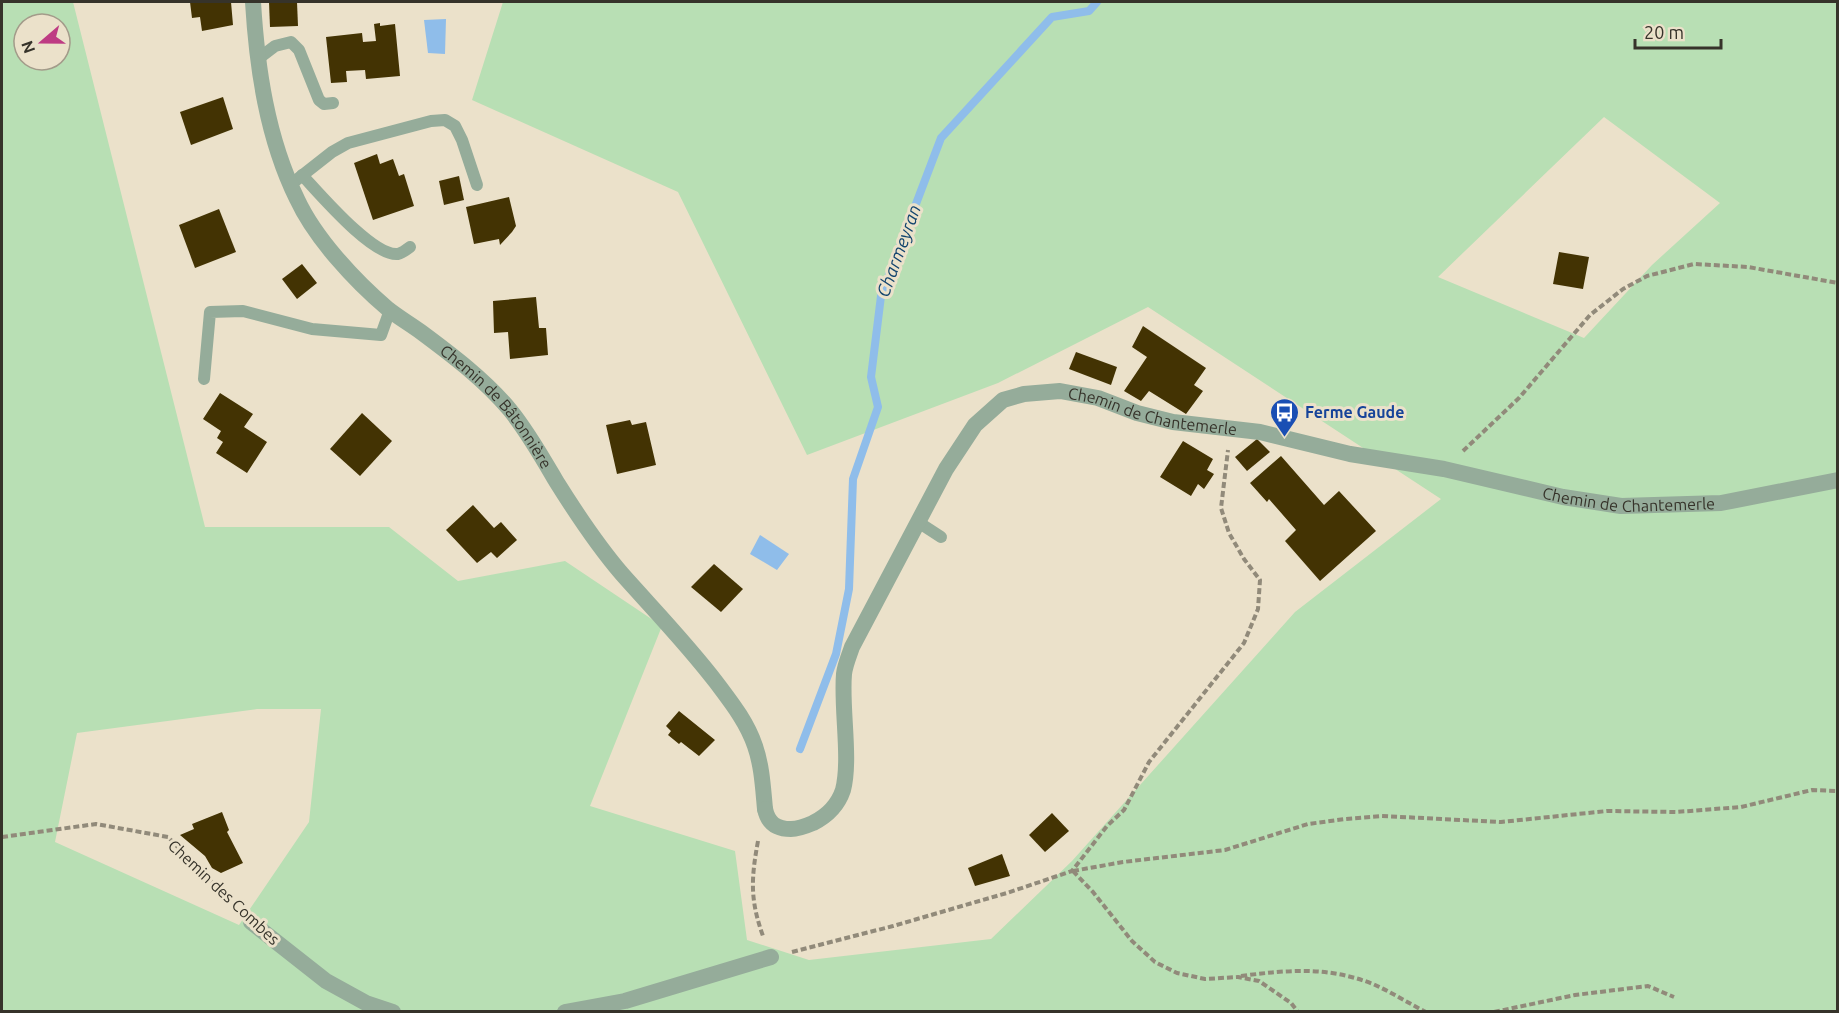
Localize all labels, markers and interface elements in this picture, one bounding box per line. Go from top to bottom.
north arrow [12,12,72,72]
scale bar [1635,12,1720,50]
text: 20 m [1644,22,1684,42]
text: N [17,38,38,56]
water label: Charmeyran [872,202,924,300]
street label: Chemin de Bâtonnière [437,341,556,472]
street label: Chemin de Chantemerle [1067,384,1238,438]
bus stop icon: Ferme Gaude [1268,396,1300,438]
place label: Ferme Gaude [1305,403,1404,421]
street label: Chemin de Chantemerle [1541,483,1715,515]
street label: Chemin des Combes [165,836,283,948]

